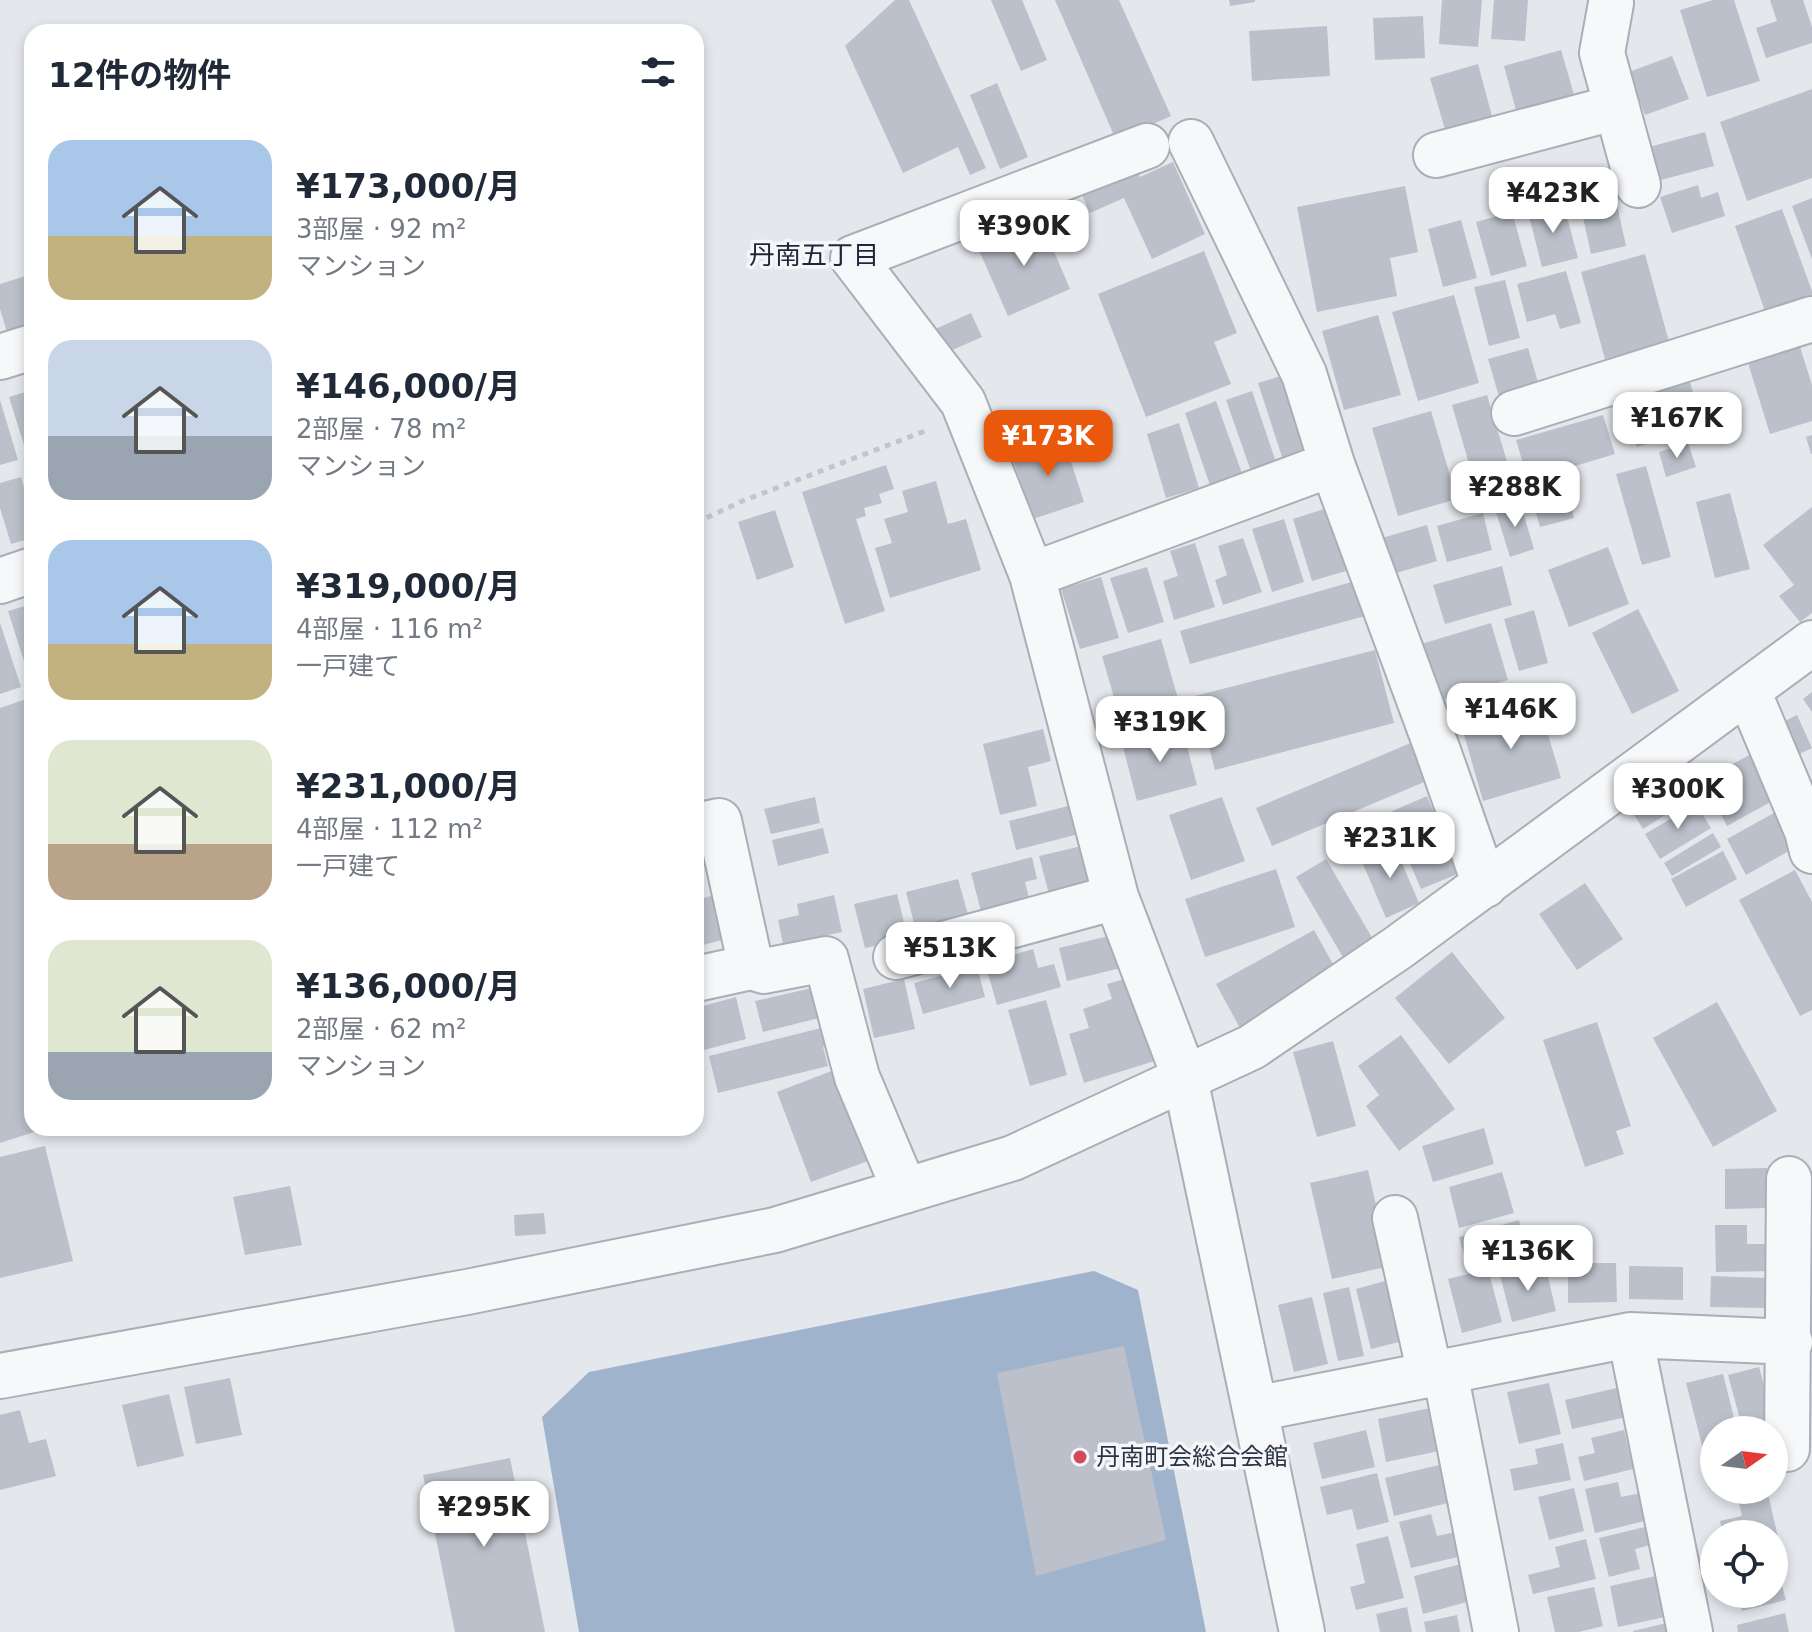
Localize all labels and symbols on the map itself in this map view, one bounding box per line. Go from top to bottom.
pin: ¥423K [1497,167,1609,235]
pin: ¥390K [968,200,1080,268]
district label: 丹南五丁目 [749,240,879,270]
pin: ¥167K [1621,392,1733,460]
pin: ¥173K [992,410,1104,478]
pin: ¥288K [1459,461,1571,529]
pin: ¥146K [1455,683,1567,751]
pin: ¥319K [1104,696,1216,764]
pin: ¥300K [1622,763,1734,831]
pin: ¥231K [1334,812,1446,880]
pin: ¥513K [894,922,1006,990]
pin: ¥136K [1472,1225,1584,1293]
north arrow [1700,1416,1788,1504]
place label: 丹南町会総合会館 [1096,1443,1288,1471]
marker: 丹南町会総合会館 [1071,1448,1089,1466]
pin: ¥295K [428,1481,540,1549]

